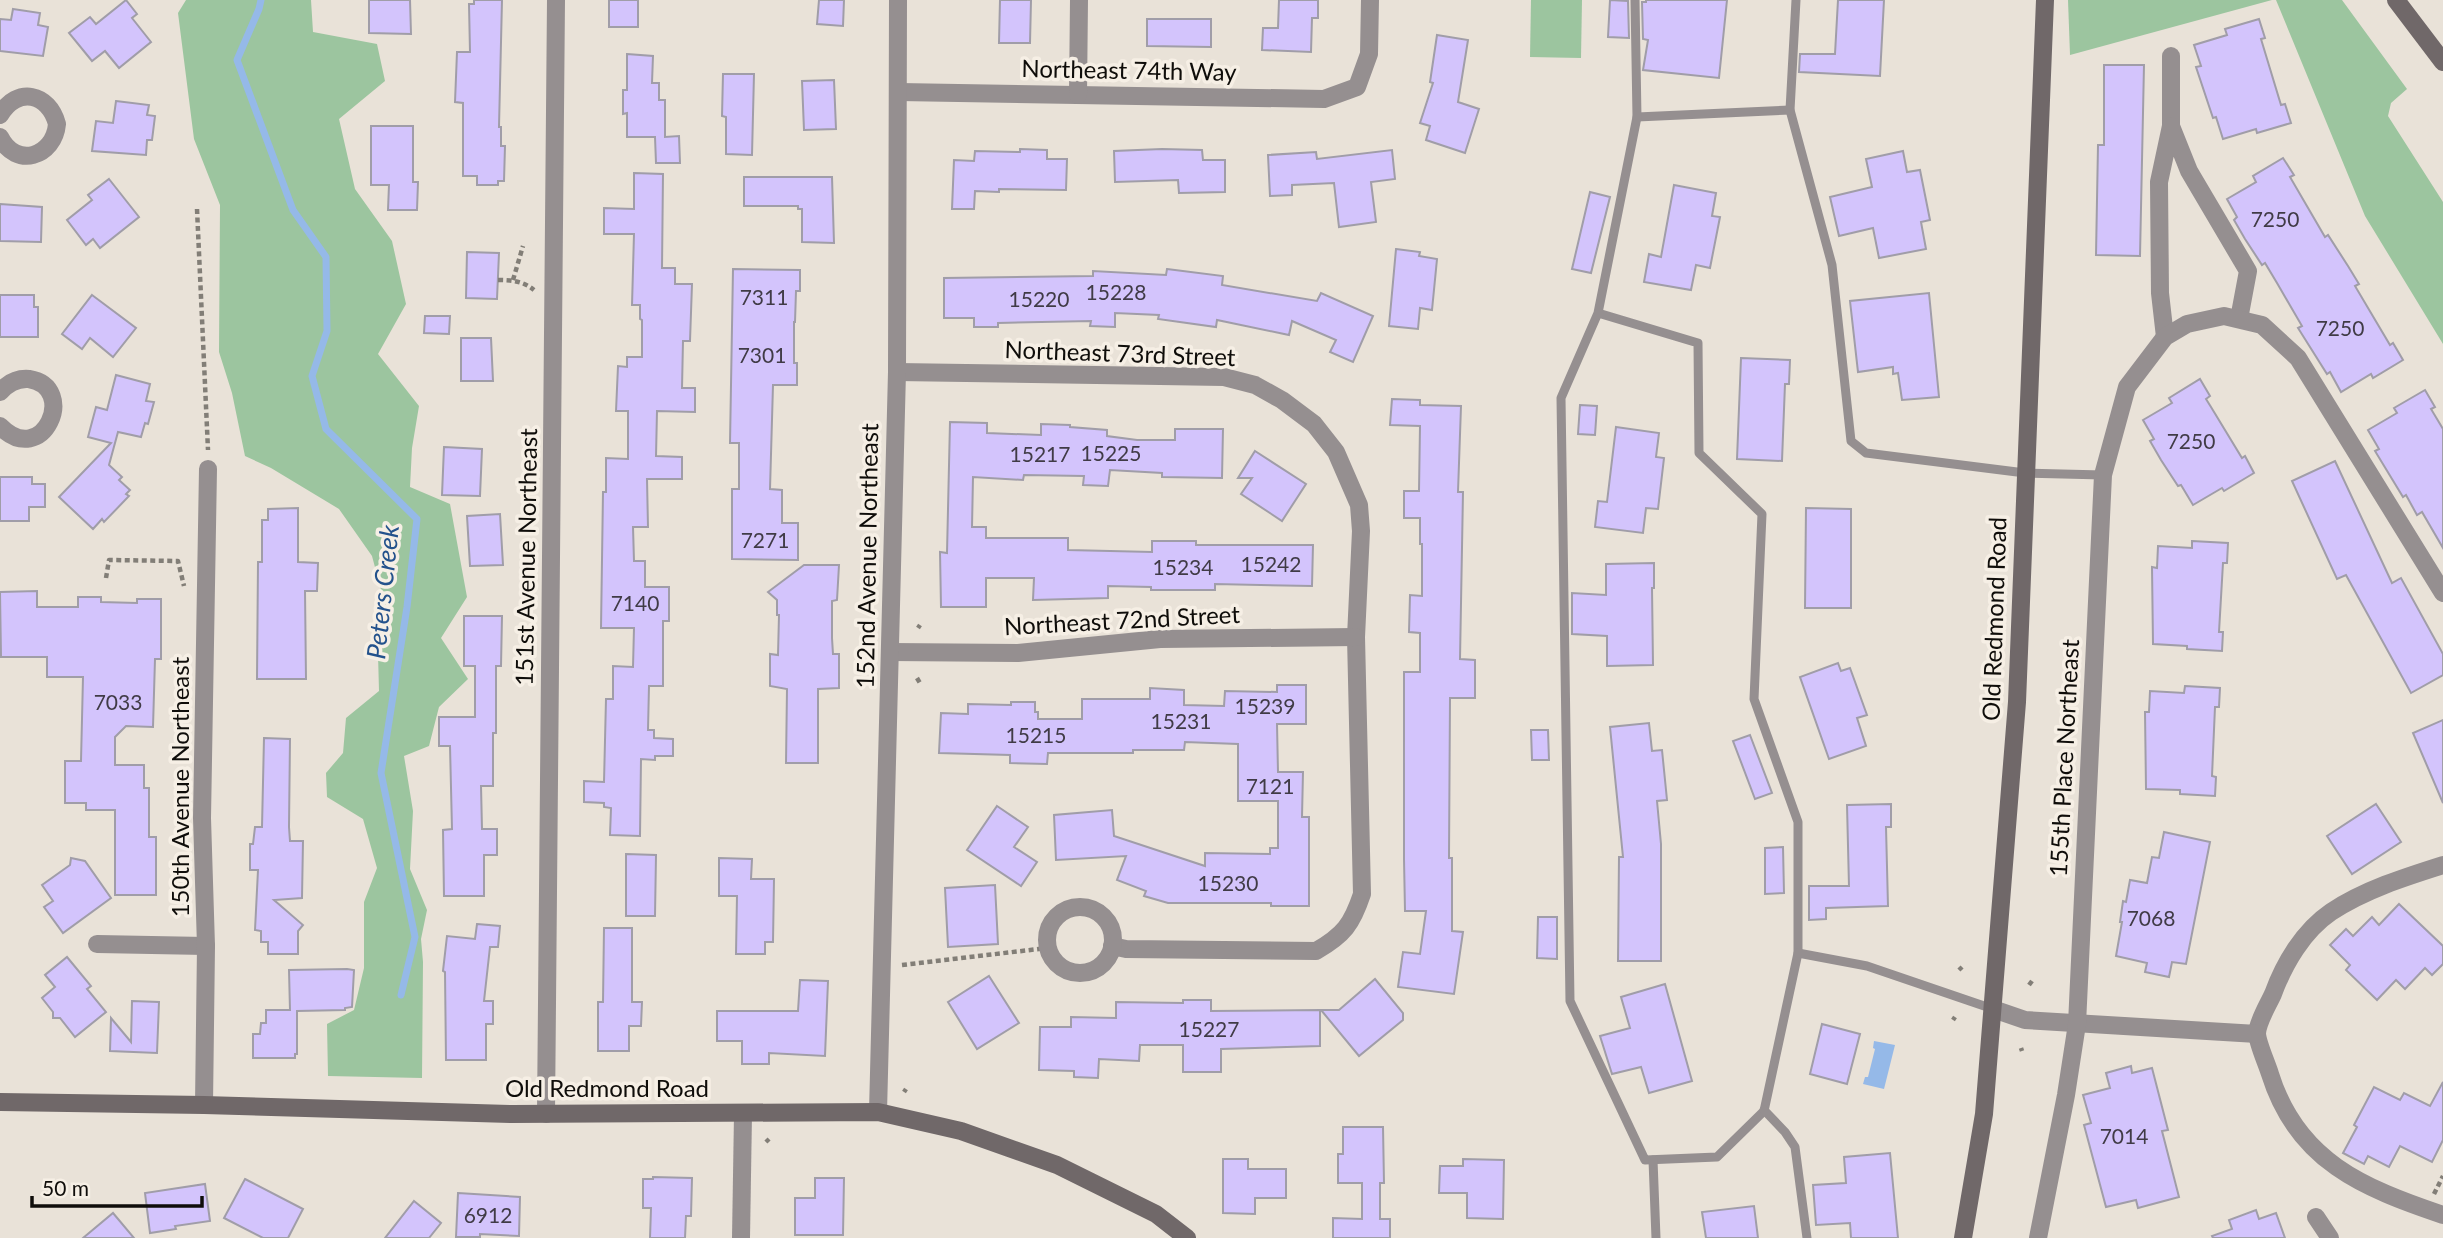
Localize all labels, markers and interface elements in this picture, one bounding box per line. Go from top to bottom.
street label: Northeast 74th Way [1021,53,1237,86]
house number: 7250 [2251,206,2299,231]
house number: 15228 [1086,279,1146,304]
house number: 7311 [740,284,788,309]
house number: 15220 [1009,286,1069,311]
house number: 7250 [2316,315,2364,340]
street label: Northeast 73rd Street [1004,334,1236,371]
house number: 7301 [738,342,786,367]
street label: 152nd Avenue Northeast [850,423,883,689]
street label: 151st Avenue Northeast [509,428,542,686]
house number: 7250 [2167,428,2215,453]
house number: 15225 [1081,440,1141,465]
house number: 15217 [1010,441,1070,466]
street label: Old Redmond Road [1975,516,2012,721]
water label: Peters Creek [359,523,405,661]
house number: 7271 [741,527,789,552]
house number: 15242 [1241,551,1301,576]
house number: 15234 [1153,554,1213,579]
house number: 7140 [611,590,659,615]
street label: Northeast 72nd Street [1003,599,1241,640]
street label: 155th Place Northeast [2043,638,2084,877]
street label: 150th Avenue Northeast [165,656,194,917]
house number: 7033 [94,689,142,714]
house number: 15239 [1235,693,1295,718]
house number: 15231 [1151,708,1211,733]
house number: 15215 [1006,722,1066,747]
house number: 7121 [1246,773,1294,798]
house number: 15230 [1198,870,1258,895]
house number: 7068 [2127,905,2175,930]
house number: 15227 [1179,1016,1239,1041]
street label: Old Redmond Road [505,1073,709,1102]
house number: 7014 [2100,1123,2148,1148]
scale bar [32,1164,201,1208]
text: 50 m [42,1175,89,1200]
house number: 6912 [464,1202,512,1227]

